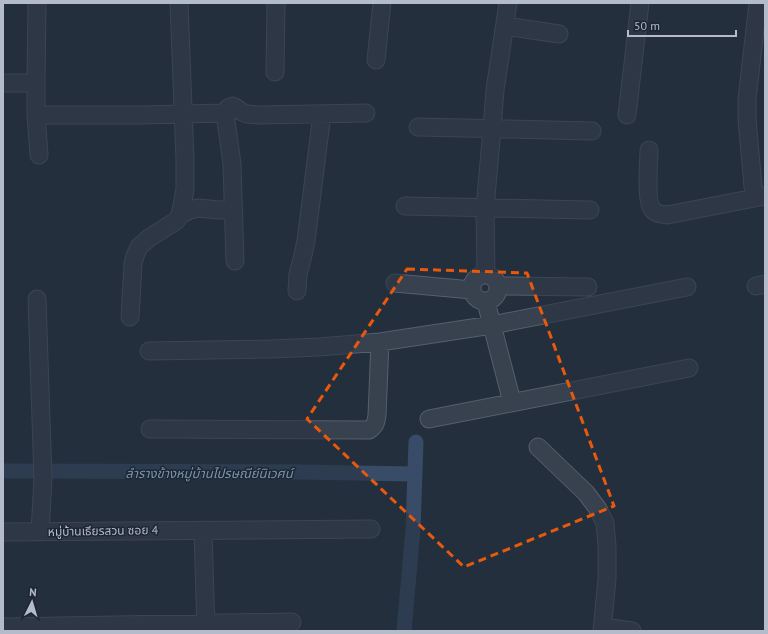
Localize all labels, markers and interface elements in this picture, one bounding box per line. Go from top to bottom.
scale bar [628,12,736,38]
text: 50 m [634,18,660,33]
water label: ลำรางข้างหมู่บ้านไปรษณีย์นิเวศน์ [125,465,296,482]
street label: หมู่บ้านเธียรสวน ซอย 4 [48,522,159,539]
north arrow [12,582,52,622]
text: N [29,585,37,599]

